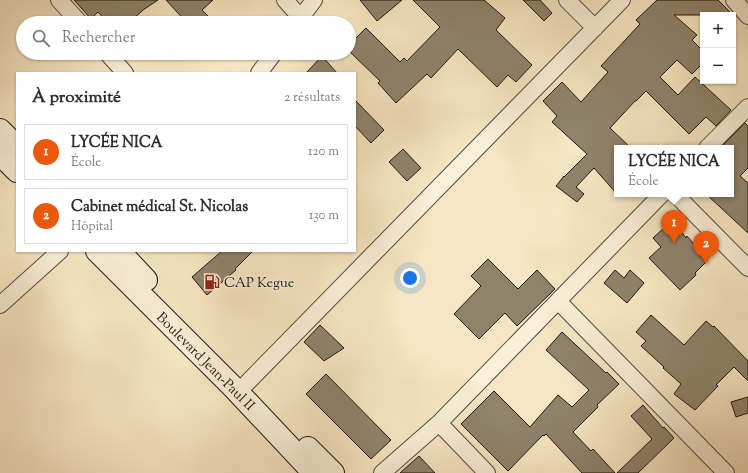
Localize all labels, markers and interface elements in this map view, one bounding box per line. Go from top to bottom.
map controls [700,12,736,84]
button: + [700,12,736,48]
search box [16,16,356,60]
icon: search [30,27,52,49]
text: Rechercher [62,28,135,49]
button: − [700,48,736,84]
text: À proximité [32,86,121,110]
text: 2 résultats [284,89,340,107]
text: LYCÉE NICA [71,133,163,154]
text: 1 [44,143,48,161]
text: 120 m [308,143,339,161]
popup [614,145,734,197]
text: LYCÉE NICA [628,152,720,173]
text: École [71,154,101,172]
text: École [628,173,659,191]
text: Cabinet médical St. Nicolas [71,197,248,218]
text: 2 [43,207,49,225]
text: 130 m [309,207,339,225]
pin: 1 [661,210,687,243]
text: Hôpital [71,218,113,236]
pin: 2 [693,231,719,264]
your location [400,268,420,288]
fuel station icon: CAP Kegue [203,273,221,291]
place label: CAP Kegue [224,274,294,294]
street label: Boulevard Jean-Paul II [151,309,259,417]

